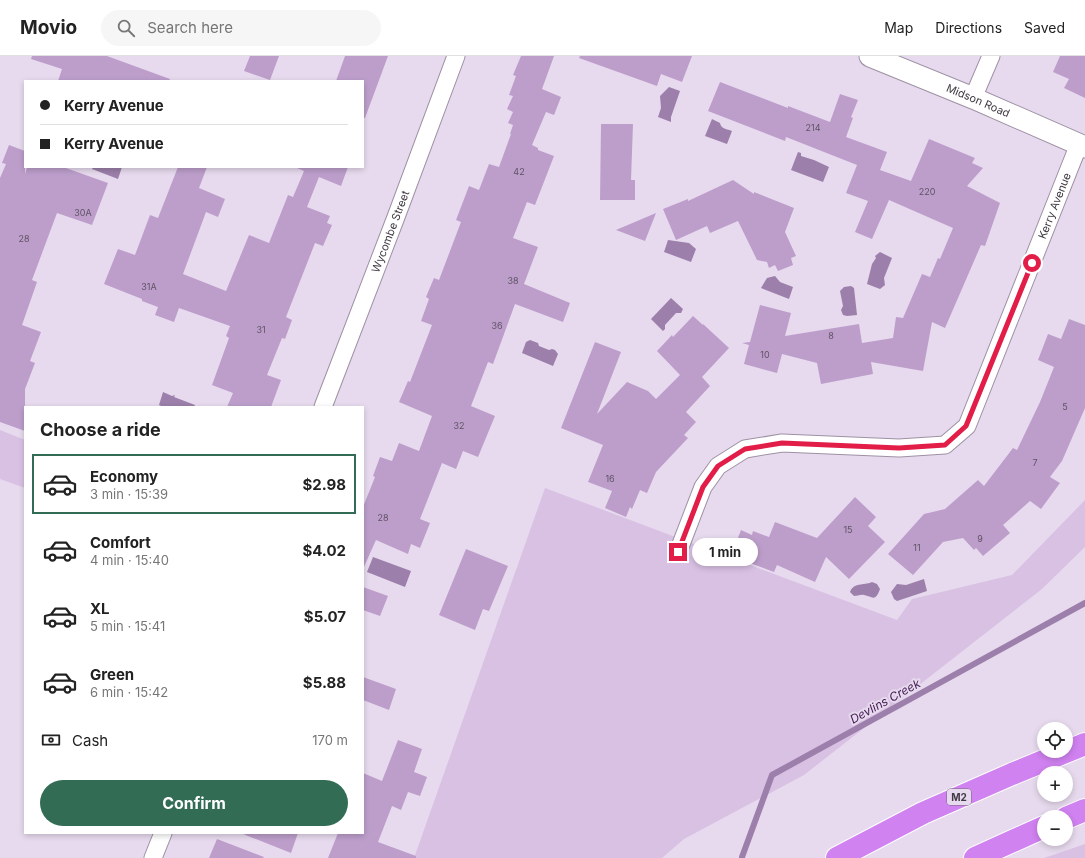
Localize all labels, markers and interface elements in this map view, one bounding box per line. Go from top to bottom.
search box [101,10,381,46]
text: Movio [20,16,77,39]
icon: search [115,17,137,39]
text: Search here [147,18,233,37]
text: Map [884,19,913,36]
text: Directions [935,19,1002,36]
text: Saved [1024,19,1065,36]
street label: Midson Road [944,81,1012,120]
text: Kerry Avenue [64,96,164,115]
house number: 214 [806,122,821,133]
text: Kerry Avenue [64,134,164,153]
house number: 42 [513,166,525,177]
street label: Kerry Avenue [1035,171,1074,241]
house number: 220 [919,186,936,197]
street label: Wycombe Street [368,188,412,274]
house number: 30A [74,207,92,218]
house number: 28 [18,233,30,244]
route start [1023,254,1041,272]
house number: 38 [507,275,519,286]
house number: 31A [141,281,157,292]
house number: 36 [491,320,503,331]
house number: 31 [256,324,266,335]
house number: 8 [828,330,834,341]
house number: 10 [760,349,770,360]
house number: 5 [1062,401,1068,412]
text: Choose a ride [40,419,161,440]
house number: 32 [453,420,465,431]
house number: 7 [1032,457,1038,468]
icon: car [42,466,78,502]
text: Economy [90,467,158,486]
house number: 16 [605,473,615,484]
text: $2.98 [302,475,346,494]
text: 3 min · 15:39 [90,486,168,502]
house number: 28 [377,512,389,523]
house number: 15 [843,524,853,535]
icon: car [42,532,78,568]
text: Comfort [90,533,151,552]
house number: 9 [977,533,983,544]
callout: 1 min [692,538,758,566]
text: $4.02 [302,541,346,560]
house number: 11 [913,542,921,553]
route end [669,543,687,561]
text: 1 min [709,544,741,560]
text: 4 min · 15:40 [90,552,169,568]
icon: car [42,598,78,634]
text: XL [90,599,110,618]
text: $5.07 [304,607,346,626]
text: 5 min · 15:41 [90,618,165,634]
icon: car [42,664,78,700]
text: Green [90,665,134,684]
text: $5.88 [303,673,346,692]
water label: Devlins Creek [847,675,923,727]
text: 6 min · 15:42 [90,684,168,700]
map controls [1037,722,1073,846]
button: locate [1037,722,1073,758]
icon: cash [40,729,62,751]
text: Cash [72,731,108,750]
text: 170 m [312,732,348,748]
button: + [1037,766,1073,802]
button: Confirm [40,780,348,826]
road number: M2 [947,789,971,805]
button: − [1037,810,1073,846]

